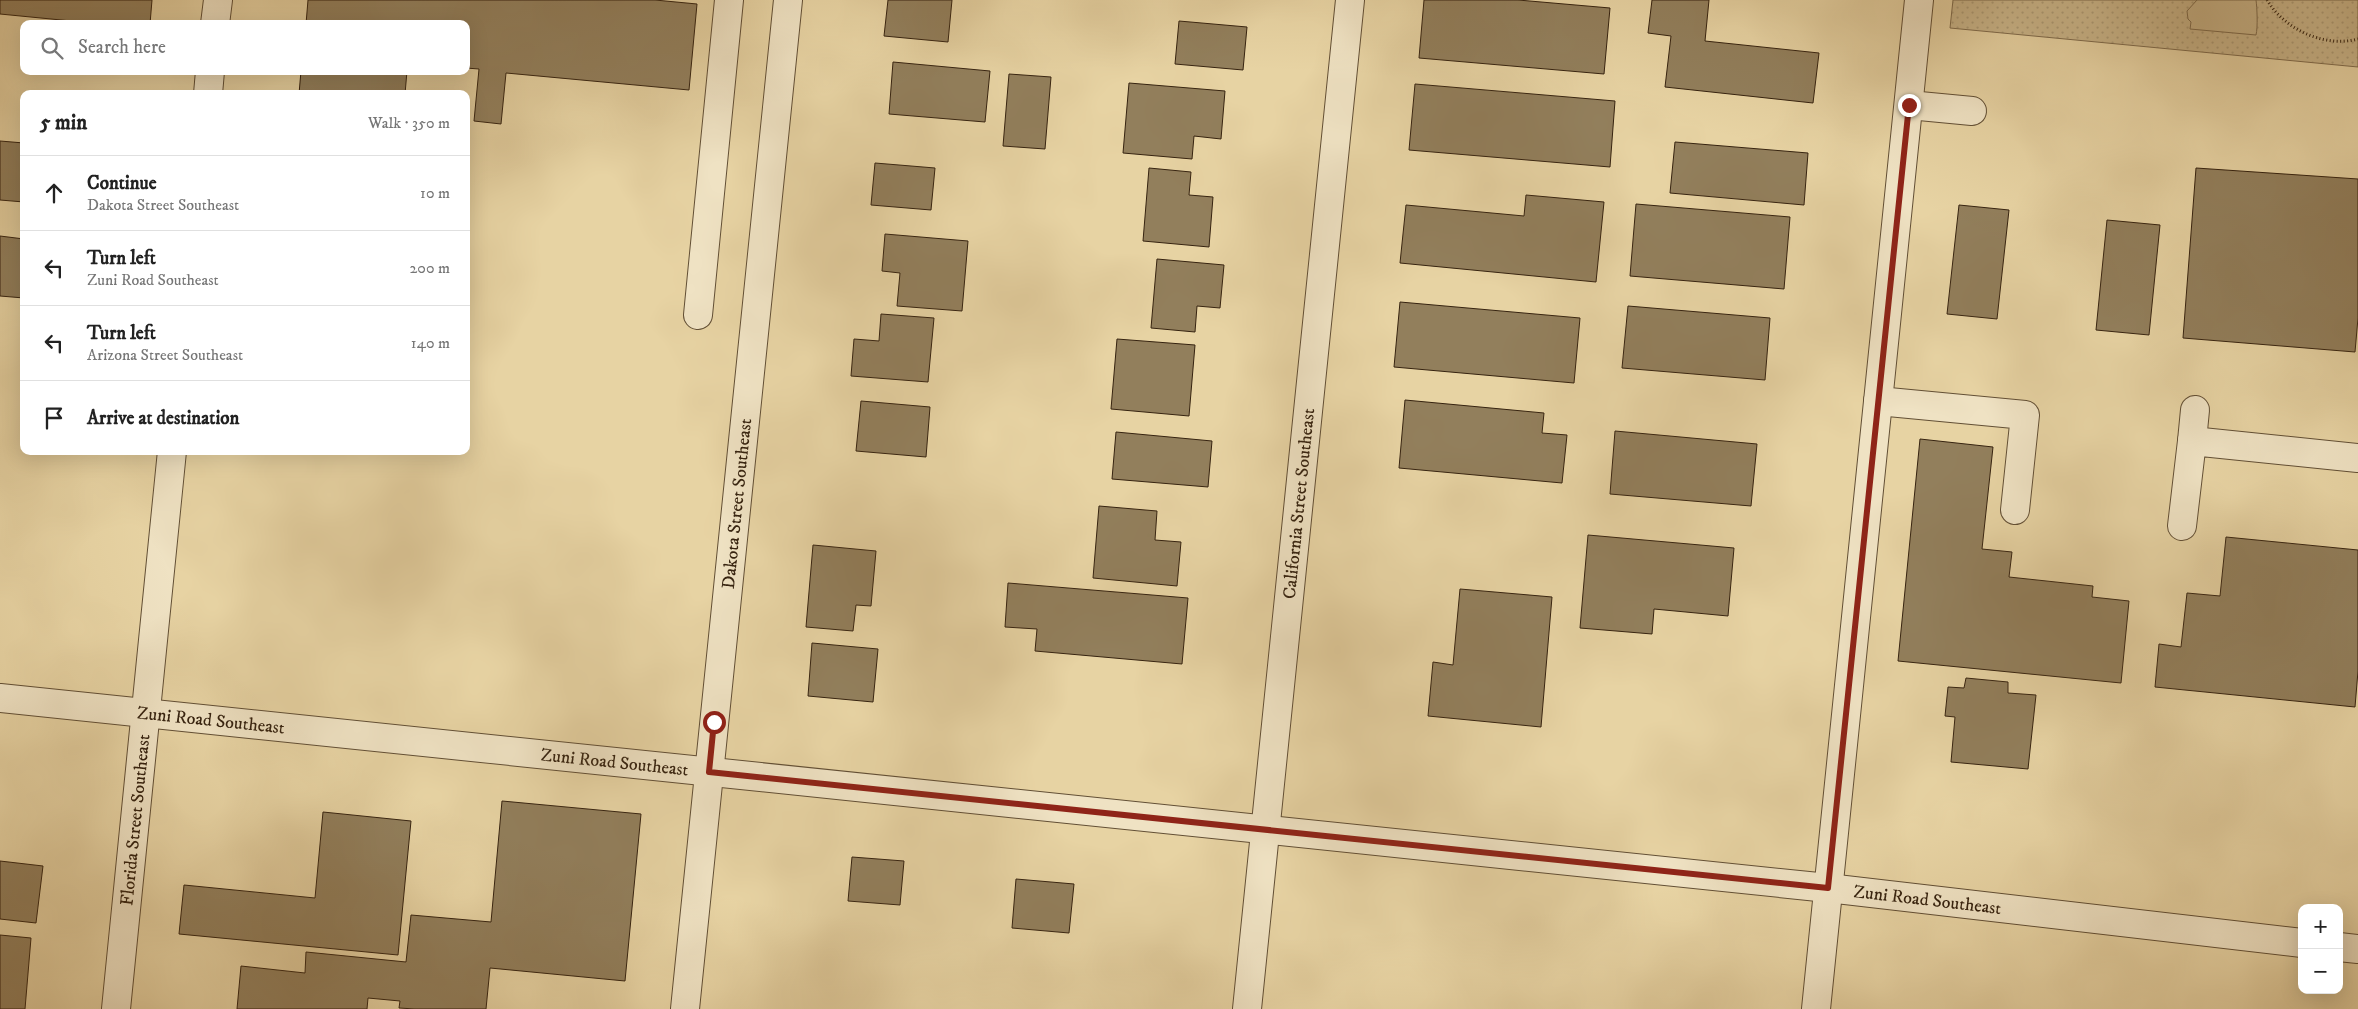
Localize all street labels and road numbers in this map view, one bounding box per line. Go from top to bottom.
street label: California Street Southeast [1279,407,1320,600]
street label: Dakota Street Southeast [718,417,757,590]
street label: Zuni Road Southeast [136,702,286,740]
street label: Florida Street Southeast [116,733,156,907]
street label: Zuni Road Southeast [540,744,690,782]
street label: Zuni Road Southeast [1852,881,2003,920]

